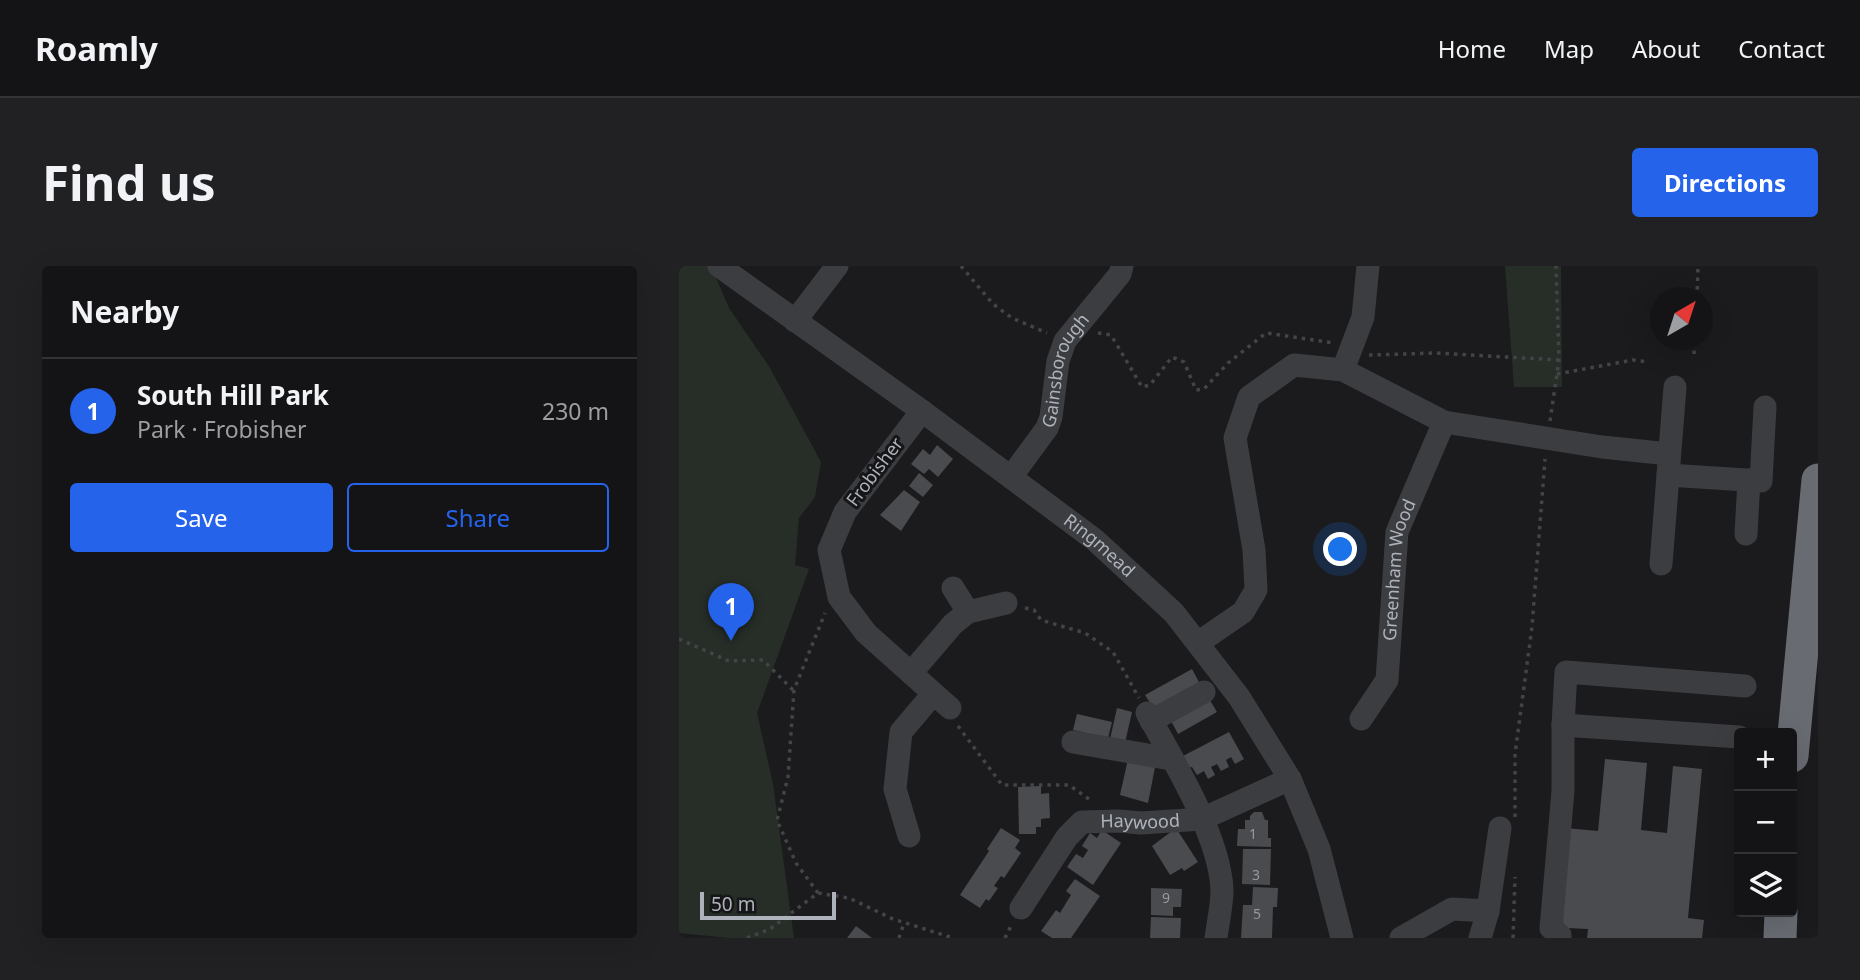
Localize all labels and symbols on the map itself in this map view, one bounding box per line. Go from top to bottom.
north arrow [1650,287,1713,350]
street label: Gainsborough [1035,308,1094,431]
street label: Frobisher [840,432,908,511]
street label: Greenham Wood [1377,495,1421,642]
street label: Ringmead [1059,508,1140,582]
your location [1323,532,1357,566]
pin: 1 [708,583,754,641]
street label: Haywood [1100,807,1181,835]
house number: 1 [1249,824,1257,843]
house number: 3 [1252,865,1260,884]
house number: 9 [1162,888,1170,907]
scale bar [700,889,837,921]
house number: 5 [1253,904,1261,923]

